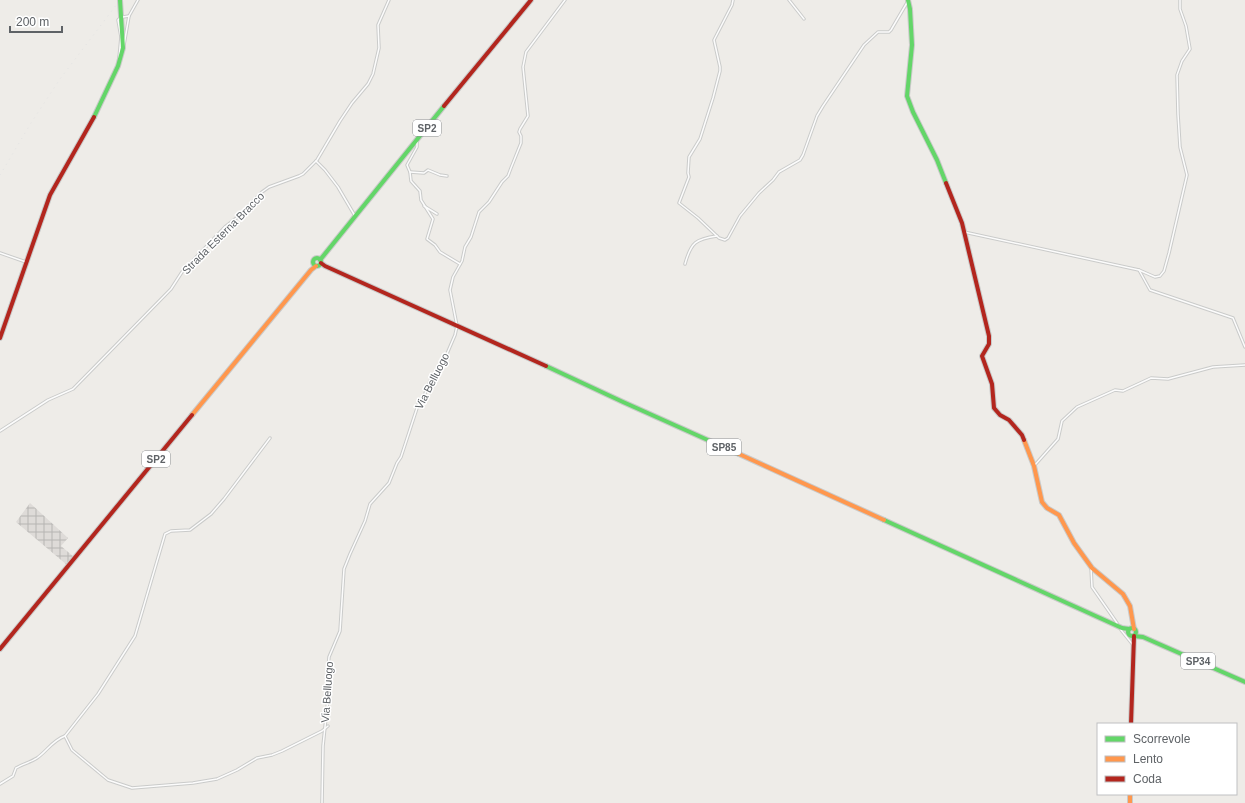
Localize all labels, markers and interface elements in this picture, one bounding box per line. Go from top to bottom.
scale bar [10,8,62,34]
text: 200 m [16,15,49,29]
road number: SP2 [413,120,441,136]
street label: Strada Esterna Bracco [180,190,266,276]
street label: Via Belluogo [413,351,451,411]
road number: SP85 [707,439,741,455]
road number: SP2 [142,451,170,467]
road number: SP34 [1181,653,1215,669]
street label: Via Belluogo [319,661,335,723]
legend [1097,723,1237,795]
text: Scorrevole [1133,732,1191,746]
text: Lento [1133,752,1163,766]
text: Coda [1133,772,1162,786]

